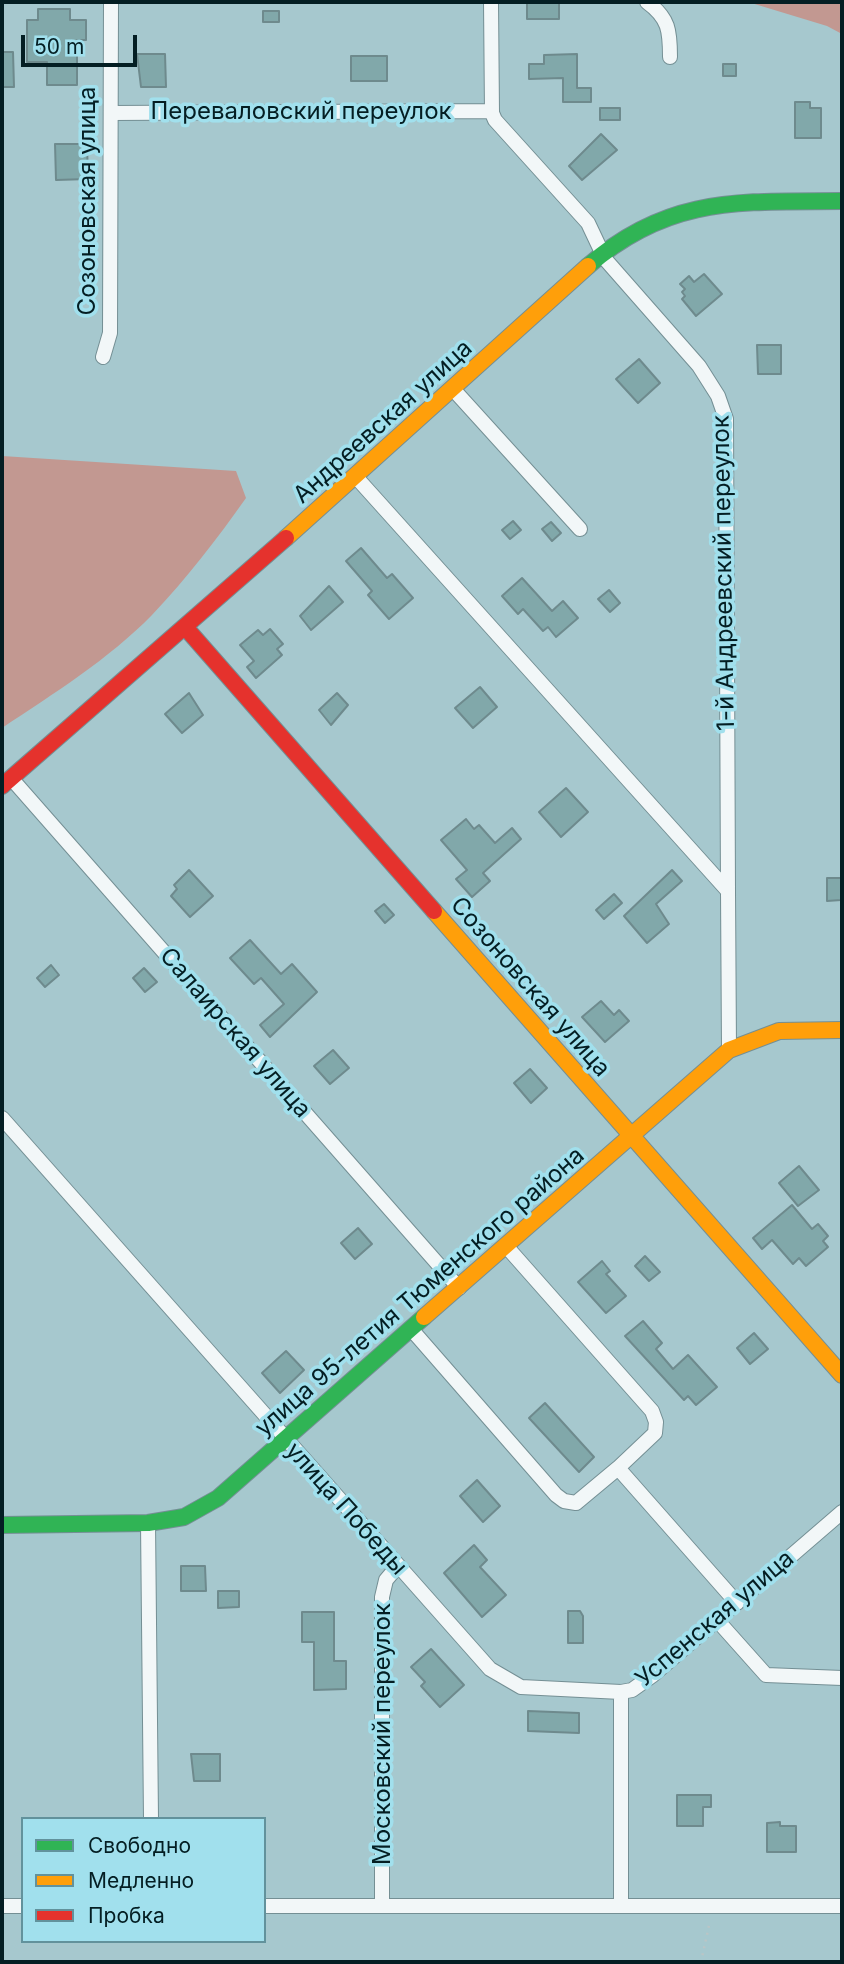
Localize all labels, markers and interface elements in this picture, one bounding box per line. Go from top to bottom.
scale bar [24,21,140,65]
text: 50 m [34,34,84,59]
street label: Созоновская улица [74,87,102,315]
street label: Переваловский переулок [150,98,452,126]
street label: Андреевская улица [288,334,478,510]
street label: 1-й Андреевский переулок [707,415,741,731]
street label: Созоновская улица [444,891,616,1083]
street label: Салаирская улица [153,942,317,1124]
street label: улица 95-летия Тюменского района [250,1141,590,1443]
street label: улица Победы [279,1437,413,1581]
street label: Успенская улица [630,1544,800,1694]
street label: Московский переулок [369,1603,397,1865]
legend [21,1817,266,1943]
text: Свободно [88,1833,191,1858]
text: Медленно [88,1868,194,1893]
text: Пробка [88,1903,165,1928]

